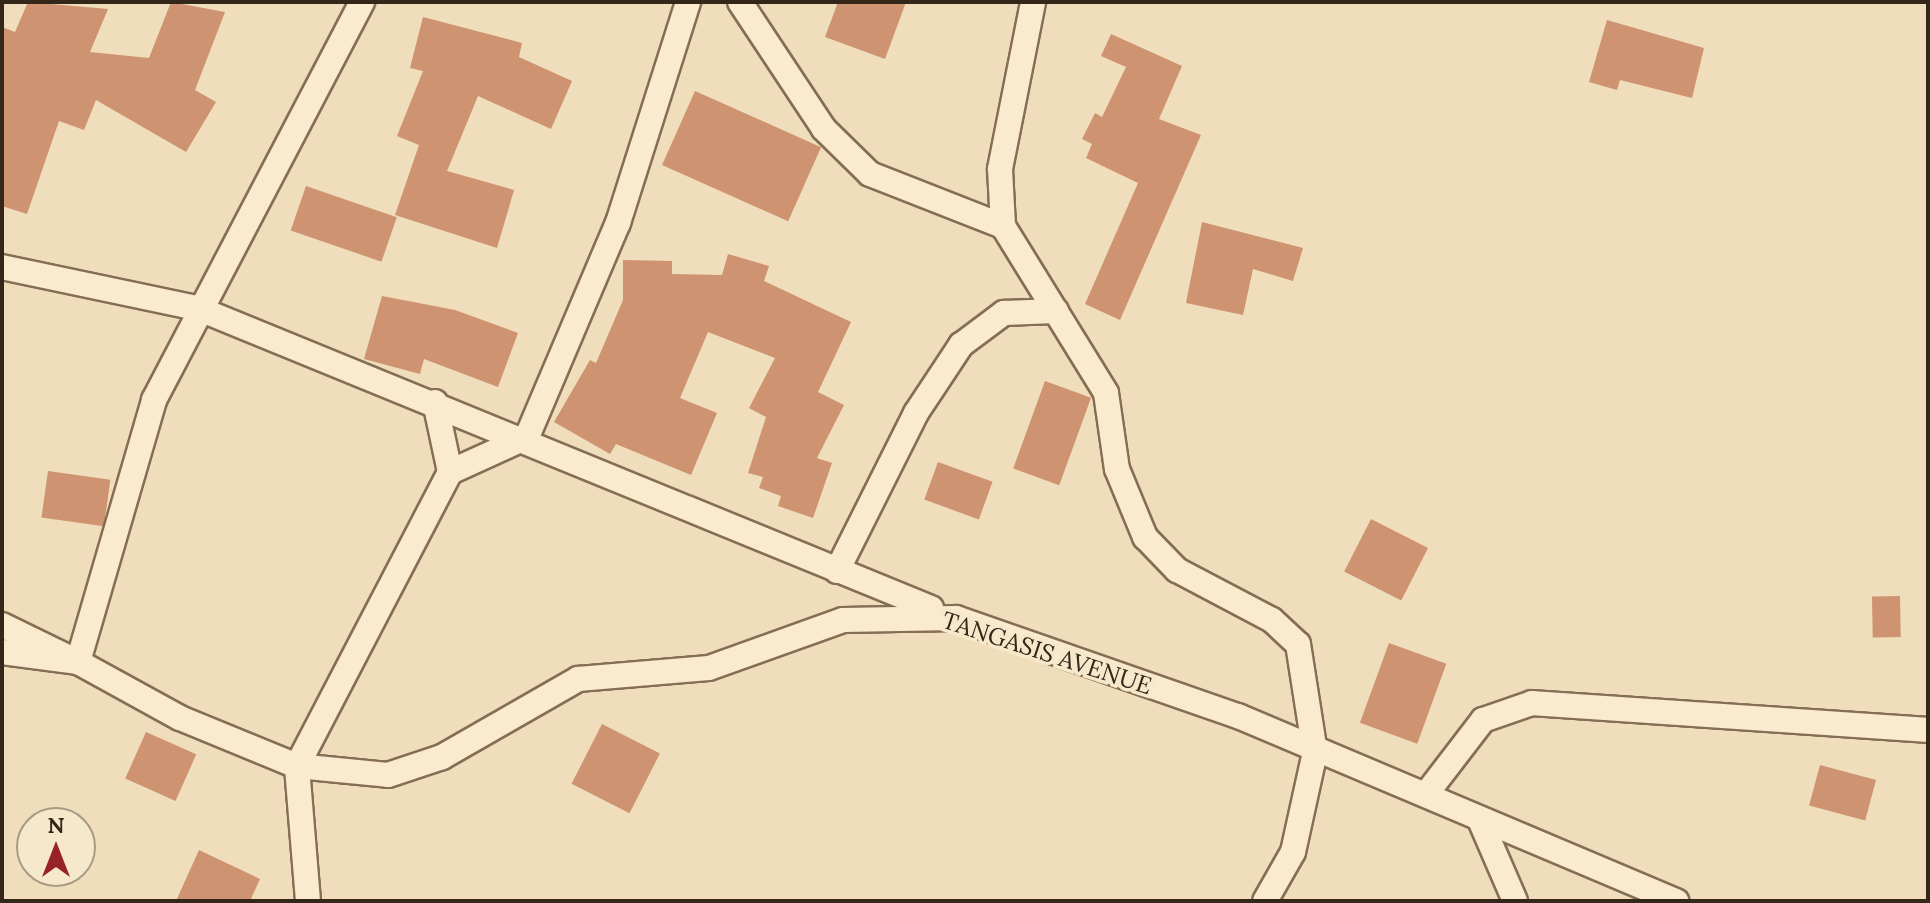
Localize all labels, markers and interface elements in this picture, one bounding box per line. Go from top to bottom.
street label: TANGASIS AVENUE [939,606,1155,700]
north arrow [16,807,96,887]
text: N [47,811,65,839]

